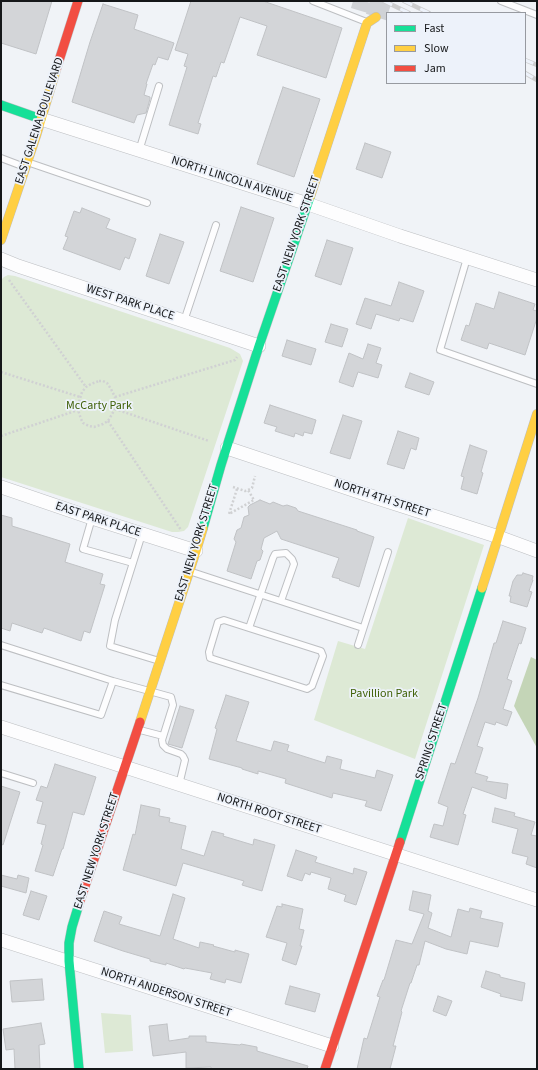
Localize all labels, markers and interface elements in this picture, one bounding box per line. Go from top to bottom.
legend [386,12,526,84]
text: Fast [424,20,444,37]
text: Slow [424,40,449,57]
street label: EAST GALENA BOULEVARD [13,56,67,186]
text: Jam [424,60,446,77]
street label: NORTH LINCOLN AVENUE [169,154,295,206]
street label: EAST NEW YORK STREET [270,174,324,294]
street label: WEST PARK PLACE [84,282,176,324]
park label: McCarty Park [66,399,132,413]
street label: NORTH 4TH STREET [332,477,432,521]
street label: EAST NEW YORK STREET [172,483,222,603]
street label: EAST PARK PLACE [53,499,143,541]
park label: Pavillion Park [350,687,418,701]
street label: SPRING STREET [413,702,451,782]
street label: NORTH ROOT STREET [215,790,323,838]
street label: EAST NEW YORK STREET [71,791,123,911]
street label: NORTH ANDERSON STREET [99,965,233,1021]

